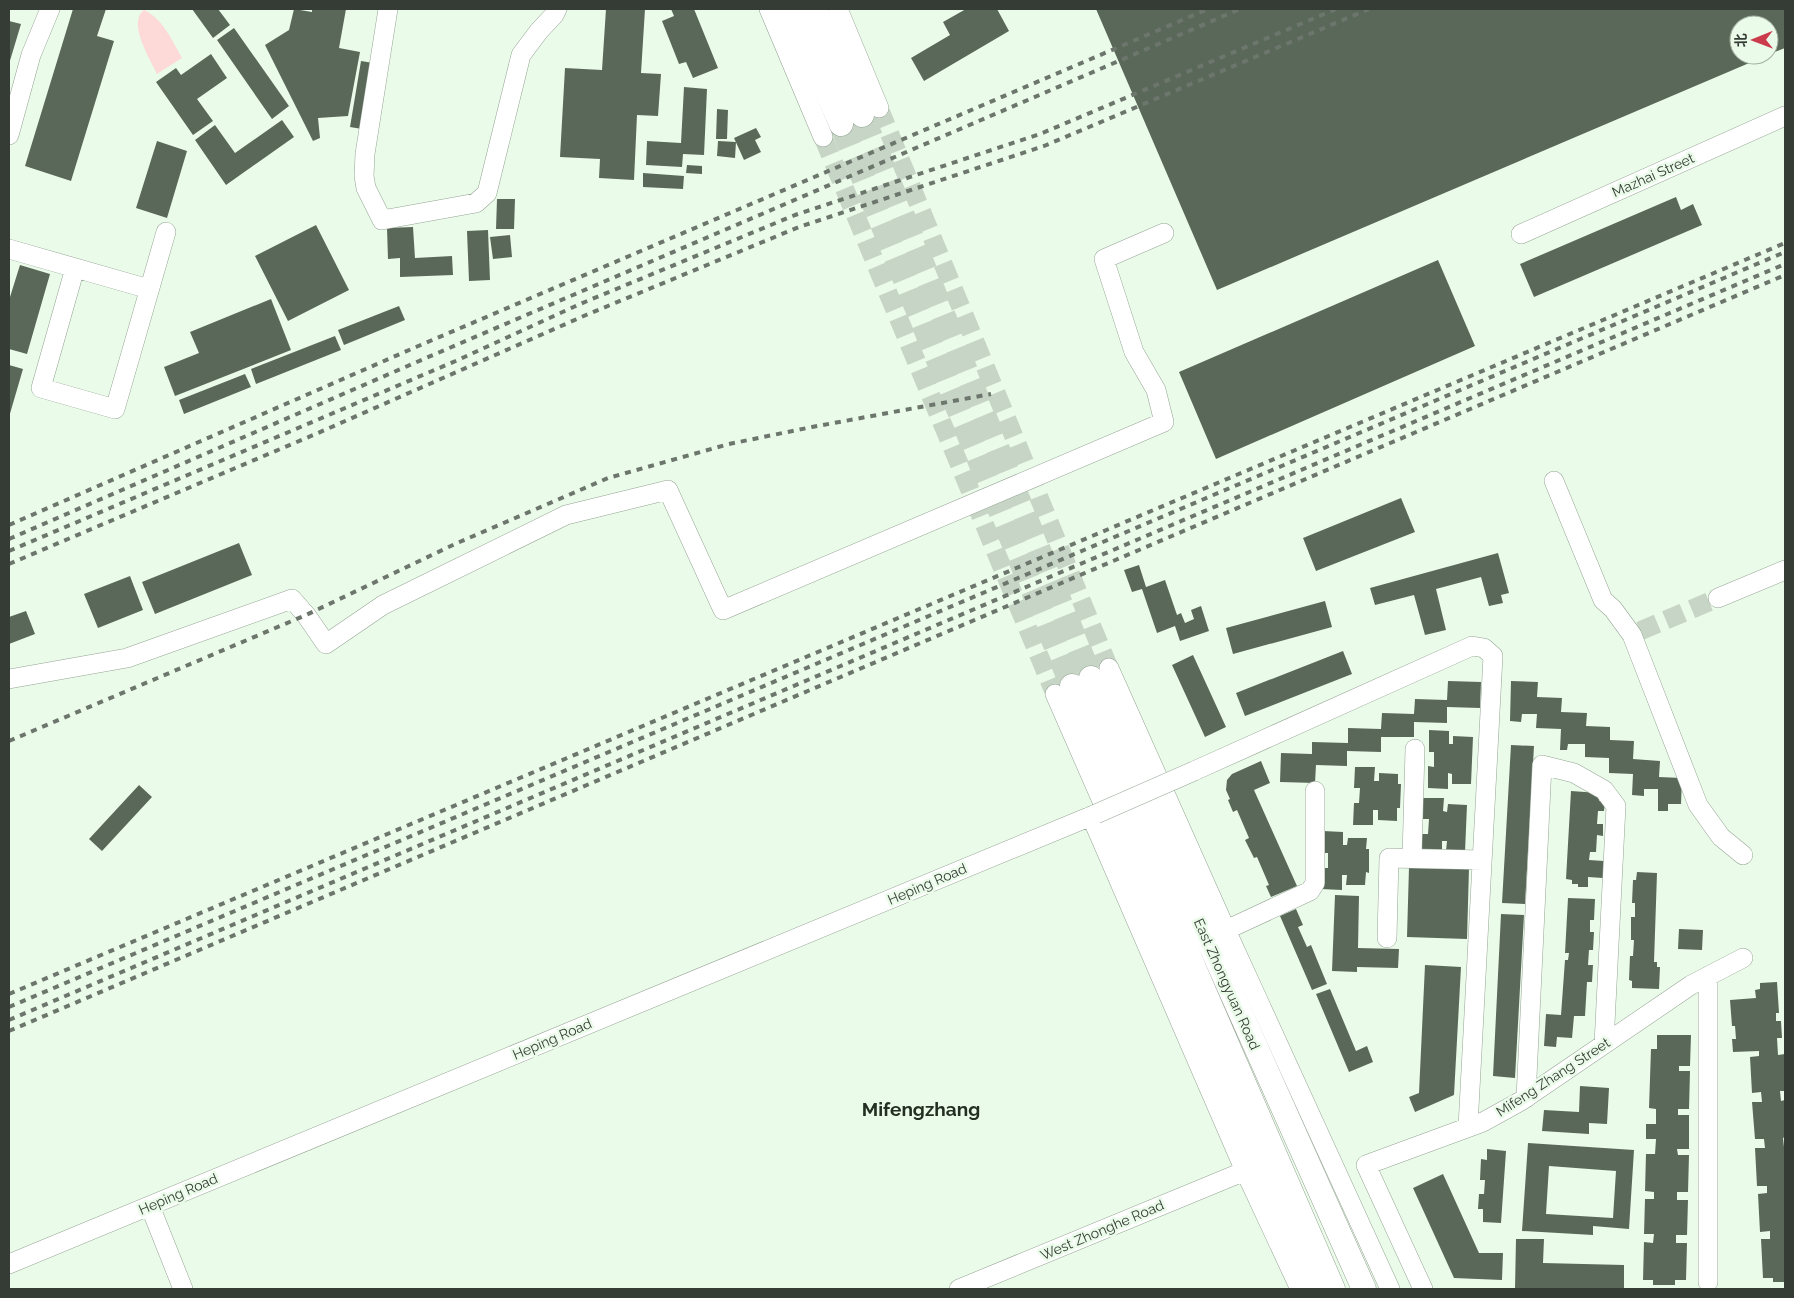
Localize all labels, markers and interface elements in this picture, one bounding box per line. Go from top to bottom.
north arrow [1729,15,1779,65]
text: 北 [1733,33,1749,47]
street label: Mazhai Street [1610,150,1697,200]
street label: Heping Road [885,860,969,908]
street label: East Zhongyuan Road [1191,916,1263,1052]
street label: Heping Road [510,1015,594,1063]
street label: Mifeng Zhang Street [1493,1034,1613,1120]
district label: Mifengzhang [862,1098,980,1120]
street label: Heping Road [136,1170,220,1218]
street label: West Zhonghe Road [1038,1197,1166,1263]

